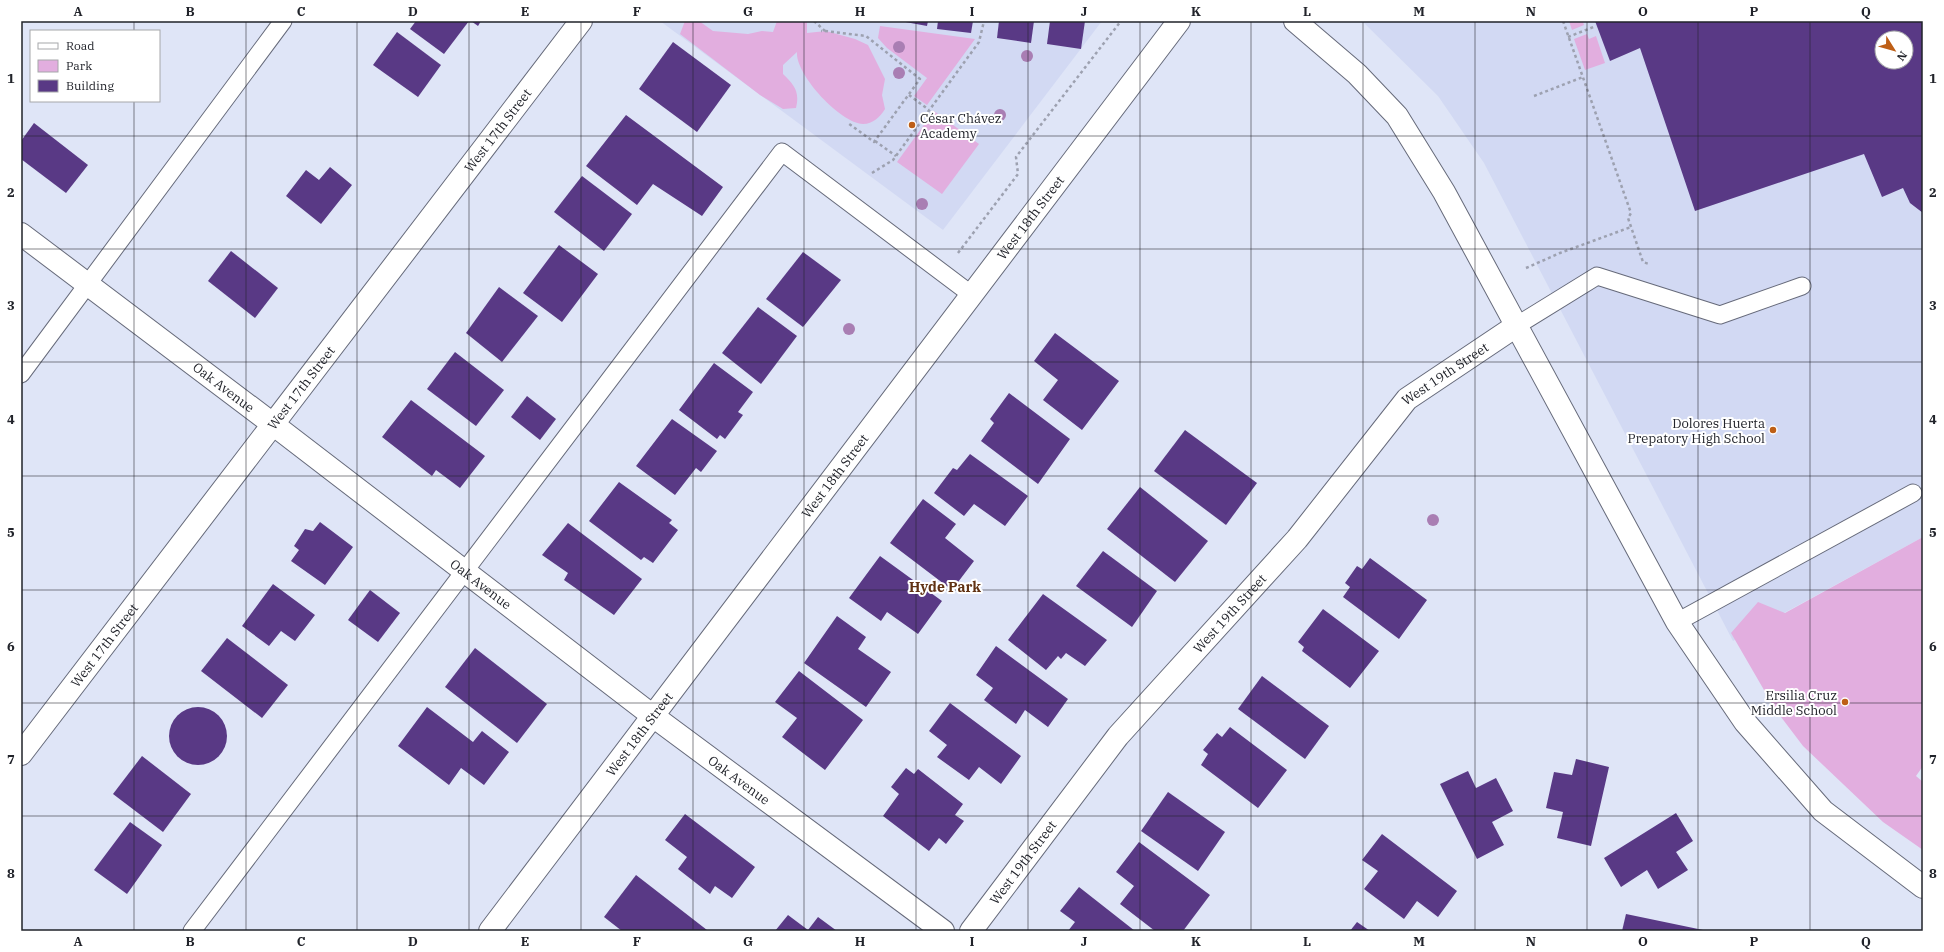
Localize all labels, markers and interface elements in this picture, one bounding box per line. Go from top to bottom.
text: A [73,3,83,20]
text: B [185,3,195,20]
text: C [297,3,306,20]
text: D [408,3,418,20]
text: E [521,3,529,20]
text: F [633,3,641,20]
text: G [743,3,753,20]
text: H [855,3,866,20]
text: I [970,3,975,20]
text: J [1081,3,1088,20]
text: K [1191,3,1201,20]
text: L [1303,3,1311,20]
text: M [1413,3,1425,20]
text: N [1526,3,1536,20]
text: O [1638,3,1648,20]
text: P [1750,3,1759,20]
text: Q [1861,3,1871,20]
legend [30,30,160,102]
north arrow [1874,30,1914,70]
text: Road [66,38,95,53]
text: N [1894,48,1910,64]
text: Park [66,58,92,73]
text: 1 [7,70,15,87]
text: 1 [1929,70,1937,87]
text: Building [66,78,114,93]
street label: West 17th Street [460,85,535,175]
place label: César Chávez Academy [920,110,1001,142]
marker: César Chávez Academy [907,120,917,130]
street label: West 18th Street [993,172,1068,263]
text: 2 [7,184,15,201]
text: 2 [1929,184,1937,201]
text: 3 [7,297,15,314]
text: 3 [1929,297,1937,314]
street label: West 19th Street [1398,338,1492,409]
street label: West 17th Street [264,342,338,433]
street label: Oak Avenue [190,358,258,416]
text: 4 [7,411,15,428]
text: 4 [1929,411,1937,428]
place label: Dolores Huerta Prepatory High School [1627,415,1765,447]
marker: Dolores Huerta Prepatory High School [1768,425,1778,435]
street label: West 18th Street [797,430,872,521]
text: 5 [7,524,15,541]
text: 5 [1929,524,1937,541]
street label: Oak Avenue [447,555,515,613]
street label: West 19th Street [1189,570,1270,656]
district label: Hyde Park [909,578,981,596]
street label: West 17th Street [67,600,142,690]
text: 6 [7,638,15,655]
text: 6 [1929,638,1937,655]
place label: Ersilia Cruz Middle School [1751,687,1837,719]
street label: West 18th Street [602,688,677,779]
marker: Ersilia Cruz Middle School [1840,697,1850,707]
text: 7 [7,751,15,768]
street label: Oak Avenue [705,751,773,808]
text: 7 [1929,751,1937,768]
street label: West 19th Street [986,817,1060,908]
text: 8 [7,865,15,882]
text: 8 [1929,865,1937,882]
text: A [73,933,83,950]
text: B [185,933,195,950]
text: C [297,933,306,950]
text: D [408,933,418,950]
text: E [521,933,529,950]
text: F [633,933,641,950]
text: G [743,933,753,950]
text: H [855,933,866,950]
text: I [970,933,975,950]
text: J [1081,933,1088,950]
text: K [1191,933,1201,950]
text: L [1303,933,1311,950]
text: M [1413,933,1425,950]
text: N [1526,933,1536,950]
text: O [1638,933,1648,950]
text: P [1750,933,1759,950]
text: Q [1861,933,1871,950]

